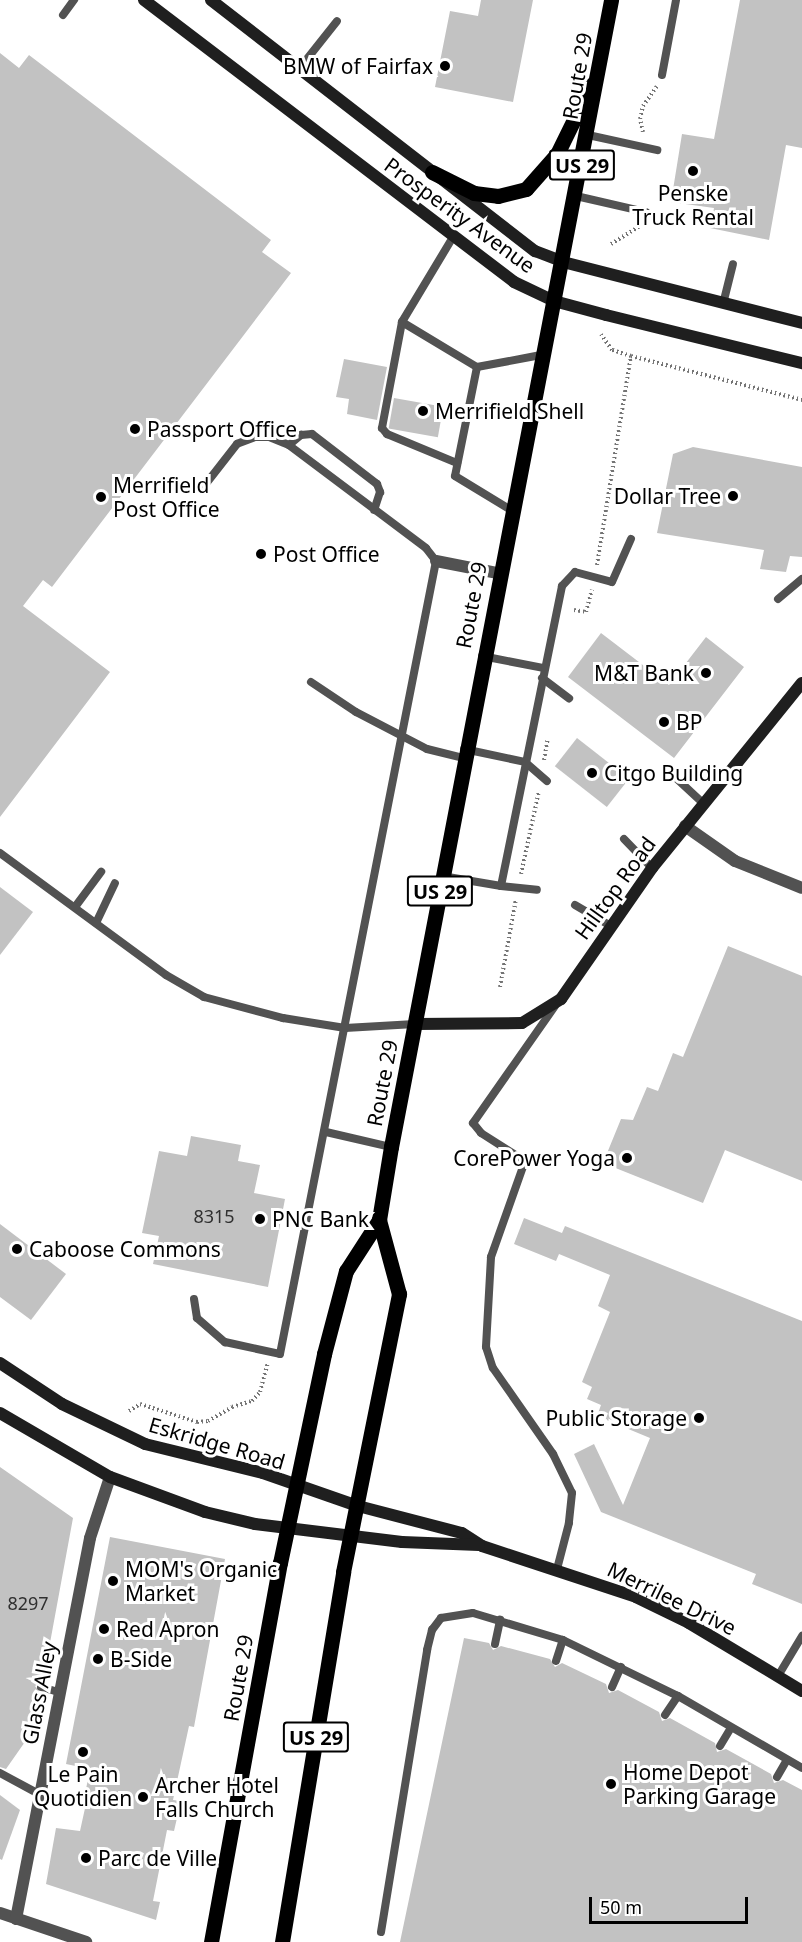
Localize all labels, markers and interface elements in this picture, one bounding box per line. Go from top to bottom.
street label: Route 29 [557,31,597,121]
place label: BMW of Fairfax [283,53,433,79]
marker: BMW of Fairfax [438,59,452,73]
road number: US 29 [548,148,616,182]
street label: Prosperity Avenue [380,152,540,278]
marker: Penske Truck Rental [686,164,700,178]
place label: Penske Truck Rental [632,180,754,230]
place label: Merrifield Shell [435,398,584,424]
marker: Merrifield Shell [416,404,430,418]
place label: Passport Office [147,416,297,442]
marker: Passport Office [128,422,142,436]
place label: Merrifield Post Office [113,472,220,522]
place label: Dollar Tree [614,483,721,509]
marker: Dollar Tree [726,489,740,503]
marker: Merrifield Post Office [94,490,108,504]
place label: Post Office [273,541,380,567]
marker: Post Office [254,547,268,561]
street label: Route 29 [450,560,492,650]
place label: M&T Bank [594,660,694,686]
marker: M&T Bank [699,666,713,680]
place label: BP [676,709,702,735]
marker: BP [657,715,671,729]
place label: Citgo Building [604,760,743,786]
marker: Citgo Building [585,766,599,780]
street label: Hilltop Road [569,832,661,944]
road number: US 29 [406,874,474,908]
street label: Route 29 [361,1038,403,1128]
place label: CorePower Yoga [453,1145,615,1171]
marker: CorePower Yoga [620,1151,634,1165]
house number: 8315 [193,1205,235,1227]
place label: PNC Bank [272,1206,369,1232]
marker: PNC Bank [253,1212,267,1226]
place label: Caboose Commons [29,1236,221,1262]
marker: Caboose Commons [10,1242,24,1256]
place label: Public Storage [545,1405,687,1431]
marker: Public Storage [692,1411,706,1425]
street label: Eskridge Road [146,1412,288,1474]
place label: MOM's Organic Market [125,1556,277,1606]
street label: Merrilee Drive [603,1556,741,1640]
marker: MOM's Organic Market [106,1574,120,1588]
house number: 8297 [7,1592,49,1614]
place label: Red Apron [116,1616,220,1642]
marker: Red Apron [97,1622,111,1636]
street label: Route 29 [218,1633,258,1723]
street label: Glass Alley [17,1639,61,1747]
place label: B-Side [110,1646,172,1672]
marker: B-Side [91,1652,105,1666]
road number: US 29 [282,1720,350,1754]
marker: Le Pain Quotidien [76,1745,90,1759]
place label: Home Depot Parking Garage [623,1759,776,1809]
place label: Le Pain Quotidien [34,1761,132,1811]
place label: Archer Hotel Falls Church [155,1772,279,1822]
marker: Home Depot Parking Garage [604,1777,618,1791]
marker: Archer Hotel Falls Church [136,1790,150,1804]
place label: Parc de Ville [98,1845,217,1871]
marker: Parc de Ville [79,1851,93,1865]
scale bar [592,1885,751,1923]
text: 50 m [600,1895,642,1919]

